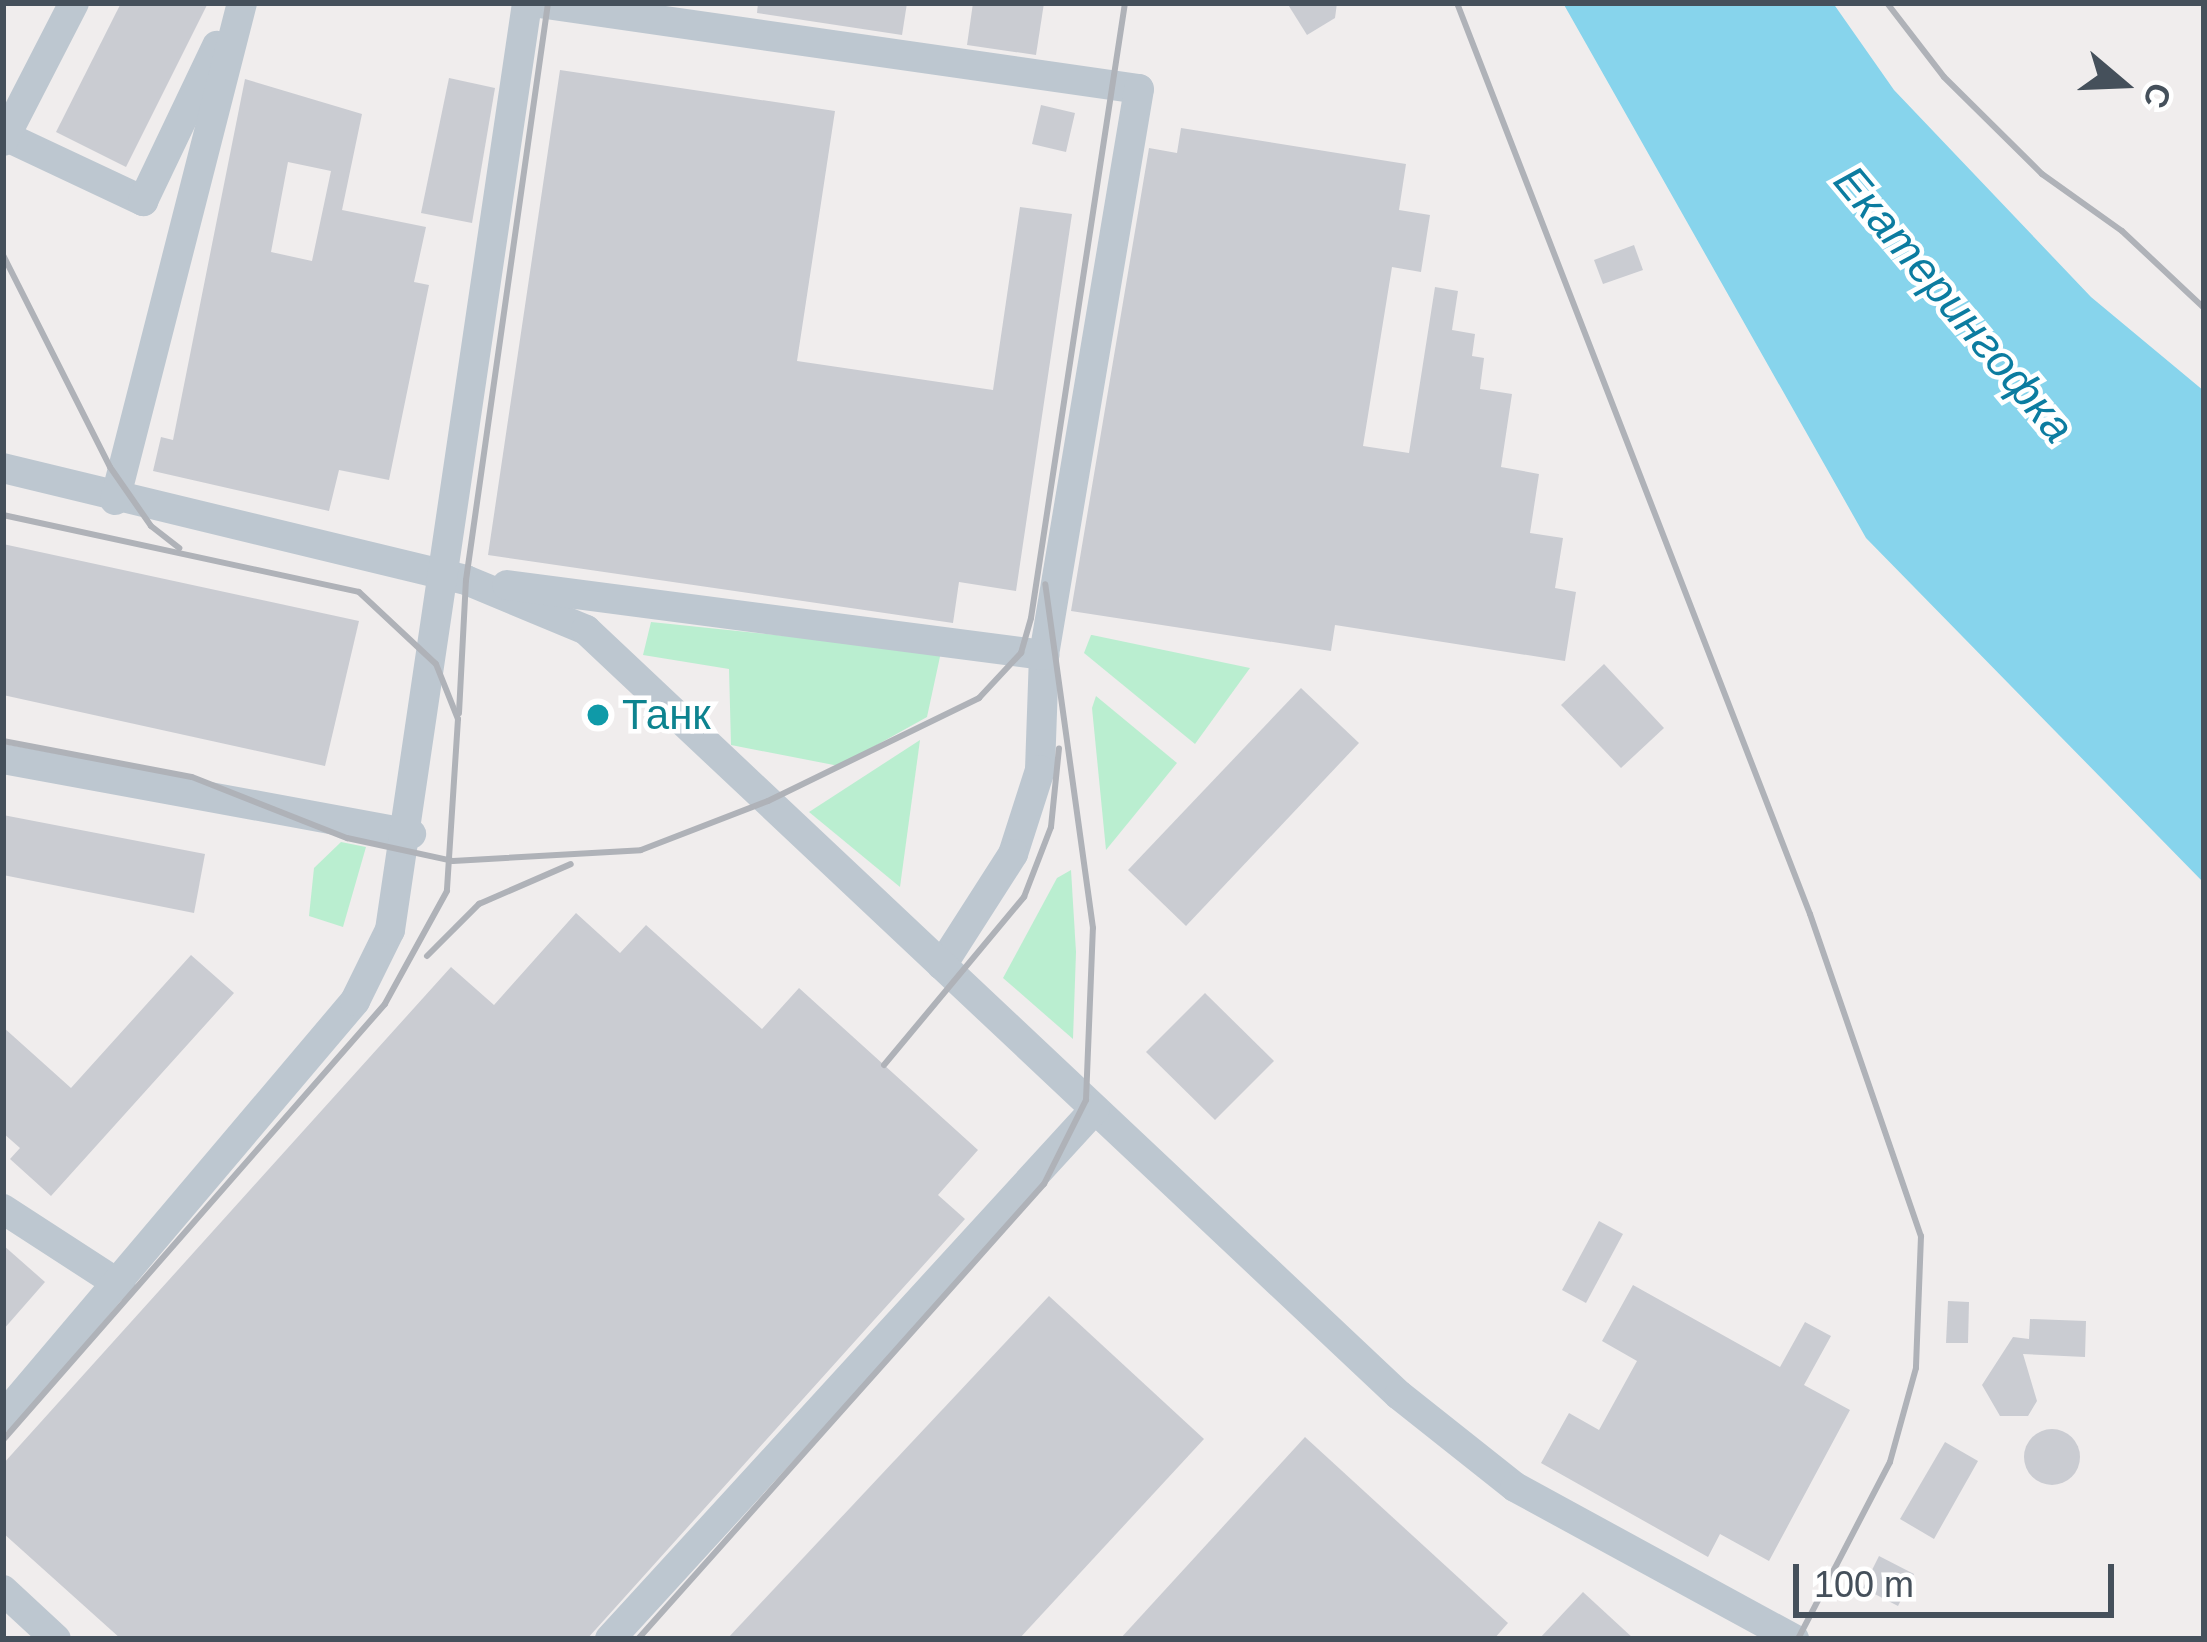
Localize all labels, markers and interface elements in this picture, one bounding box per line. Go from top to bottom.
north arrow [2063,24,2183,144]
text: С [2136,79,2179,113]
water label: Екатерингофка [1823,155,2085,453]
place label: Танк [622,690,711,740]
marker: Танк [585,702,611,728]
scale bar [1799,1540,2120,1614]
text: 100 m [1814,1564,1914,1605]

